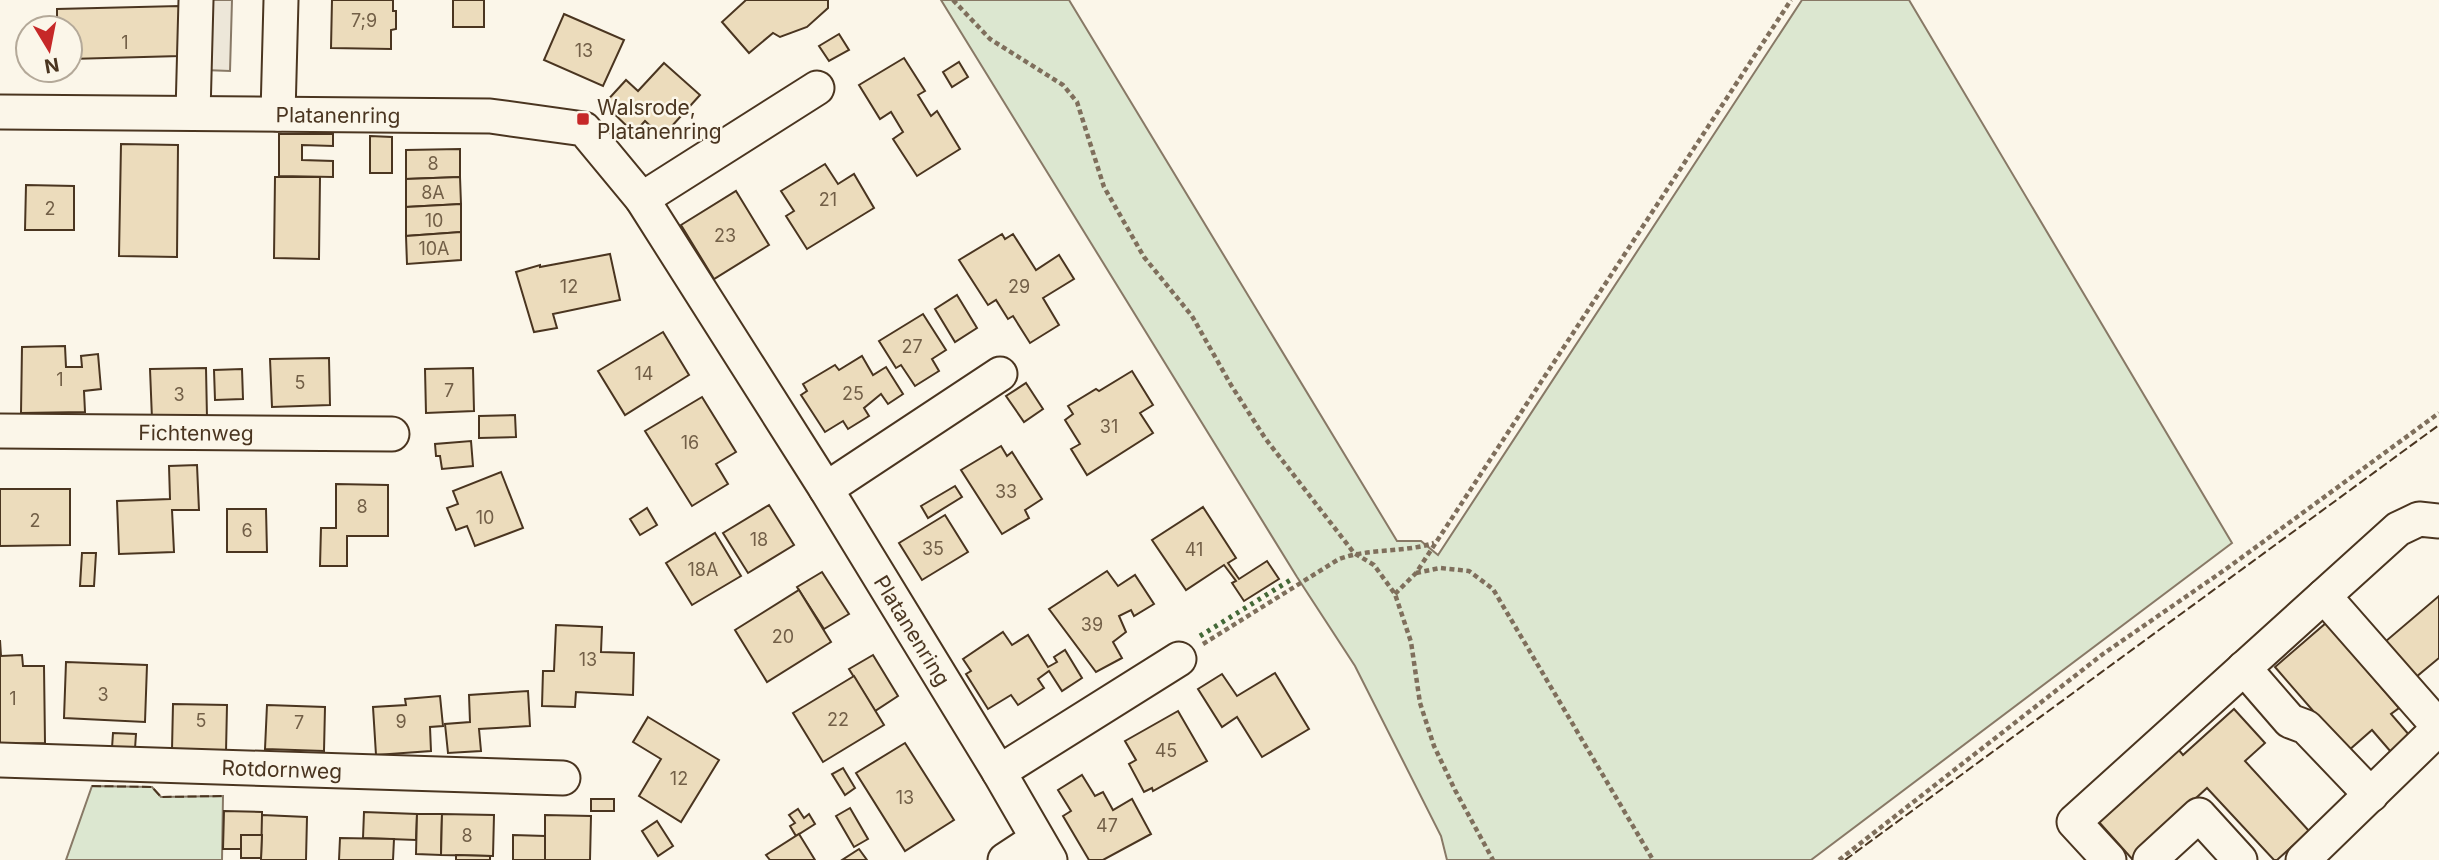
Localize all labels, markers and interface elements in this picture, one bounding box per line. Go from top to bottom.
house number: 7;9 [351,10,377,31]
north arrow [14,14,84,84]
house number: 1 [121,32,129,53]
house number: 13 [575,40,593,61]
text: N [43,53,61,78]
place label: Walsrode, Platanenring [597,95,722,144]
street label: Platanenring [275,102,401,128]
marker: Walsrode, Platanenring [575,111,591,127]
house number: 8 [427,153,439,174]
house number: 8A [421,182,445,203]
house number: 21 [819,189,837,210]
house number: 2 [45,198,55,219]
house number: 10 [425,210,443,231]
house number: 23 [714,225,736,246]
house number: 10A [418,238,450,259]
house number: 12 [560,276,578,297]
house number: 29 [1008,276,1030,297]
house number: 27 [901,336,923,357]
house number: 14 [635,363,653,384]
house number: 1 [56,369,64,390]
house number: 5 [295,372,305,393]
house number: 7 [444,380,454,401]
house number: 25 [842,383,864,404]
house number: 3 [173,384,185,405]
house number: 31 [1100,416,1118,437]
street label: Fichtenweg [138,420,254,445]
house number: 16 [681,432,699,453]
house number: 33 [995,481,1017,502]
house number: 8 [356,496,368,517]
house number: 10 [476,507,494,528]
house number: 2 [30,510,40,531]
house number: 6 [241,520,253,541]
house number: 18 [750,529,768,550]
house number: 35 [922,538,944,559]
house number: 41 [1185,539,1203,560]
house number: 18A [688,559,718,580]
street label: Platanenring [869,571,956,690]
house number: 39 [1081,614,1103,635]
house number: 20 [772,626,794,647]
house number: 13 [579,649,597,670]
house number: 3 [97,684,109,705]
house number: 1 [9,688,17,709]
house number: 22 [827,709,849,730]
house number: 5 [196,710,206,731]
house number: 9 [395,711,407,732]
house number: 7 [294,712,304,733]
house number: 45 [1155,740,1177,761]
street label: Rotdornweg [221,755,342,783]
house number: 12 [670,768,688,789]
house number: 13 [896,787,914,808]
house number: 47 [1096,815,1118,836]
house number: 8 [461,825,473,846]

